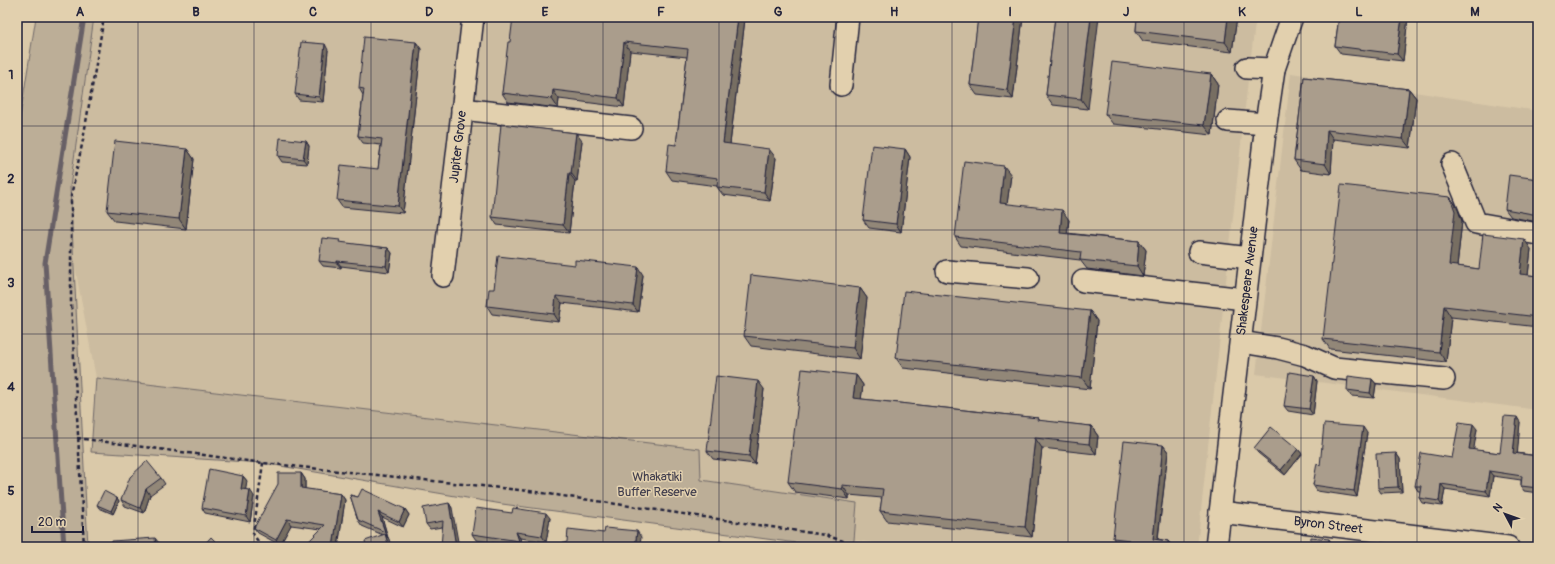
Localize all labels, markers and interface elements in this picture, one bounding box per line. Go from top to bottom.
text: A [76,4,85,20]
text: B [192,4,200,20]
text: C [309,4,317,20]
text: D [425,4,433,20]
text: E [542,4,549,20]
text: F [657,4,665,20]
text: G [774,4,783,20]
text: H [890,4,898,20]
text: I [1008,4,1012,20]
text: J [1123,4,1129,20]
text: K [1238,4,1246,20]
text: L [1355,4,1363,20]
text: M [1470,4,1480,20]
text: 1 [8,67,14,83]
street label: Jupiter Grove [446,109,470,184]
text: 2 [7,171,15,187]
street label: Shakespeare Avenue [1233,225,1262,336]
text: 3 [7,275,15,291]
text: 4 [7,379,15,395]
park label: Whakatiki Buffer Reserve [617,469,697,500]
text: 5 [7,483,15,499]
north arrow [1485,494,1525,534]
text: N [1490,500,1506,515]
scale bar [32,508,83,534]
street label: Byron Street [1293,513,1365,537]
text: 20 m [38,515,67,530]

